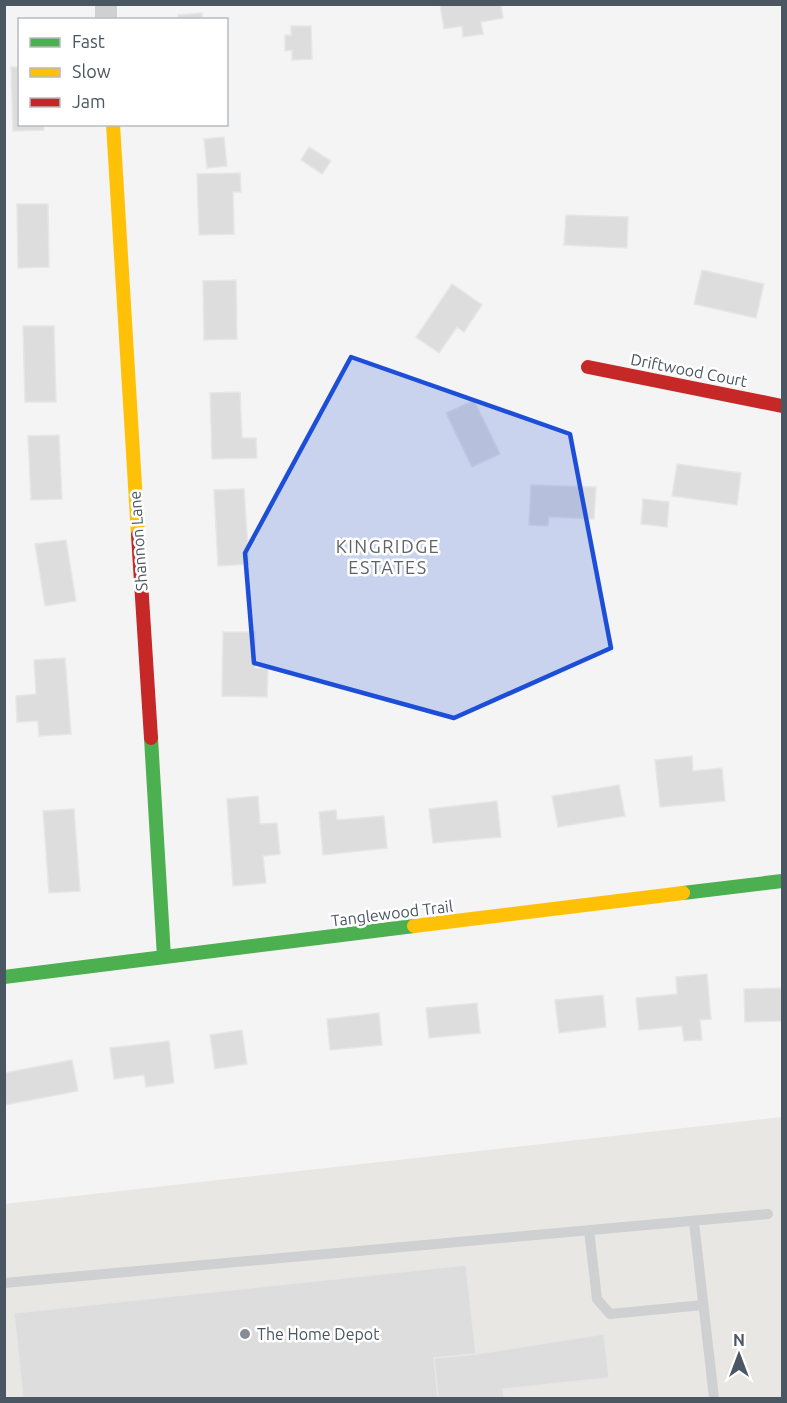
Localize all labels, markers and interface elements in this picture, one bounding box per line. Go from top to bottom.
legend [18,18,228,126]
text: Fast [72,31,105,51]
text: Slow [72,61,111,81]
text: Jam [72,91,106,111]
street label: Driftwood Court [629,350,750,390]
street label: Shannon Lane [126,490,150,592]
district label: KINGRIDGE ESTATES [336,536,440,577]
street label: Tanglewood Trail [330,897,454,929]
place label: The Home Depot [257,1325,380,1343]
north arrow [709,1325,769,1385]
marker: The Home Depot [238,1327,252,1341]
text: N [733,1331,745,1349]

